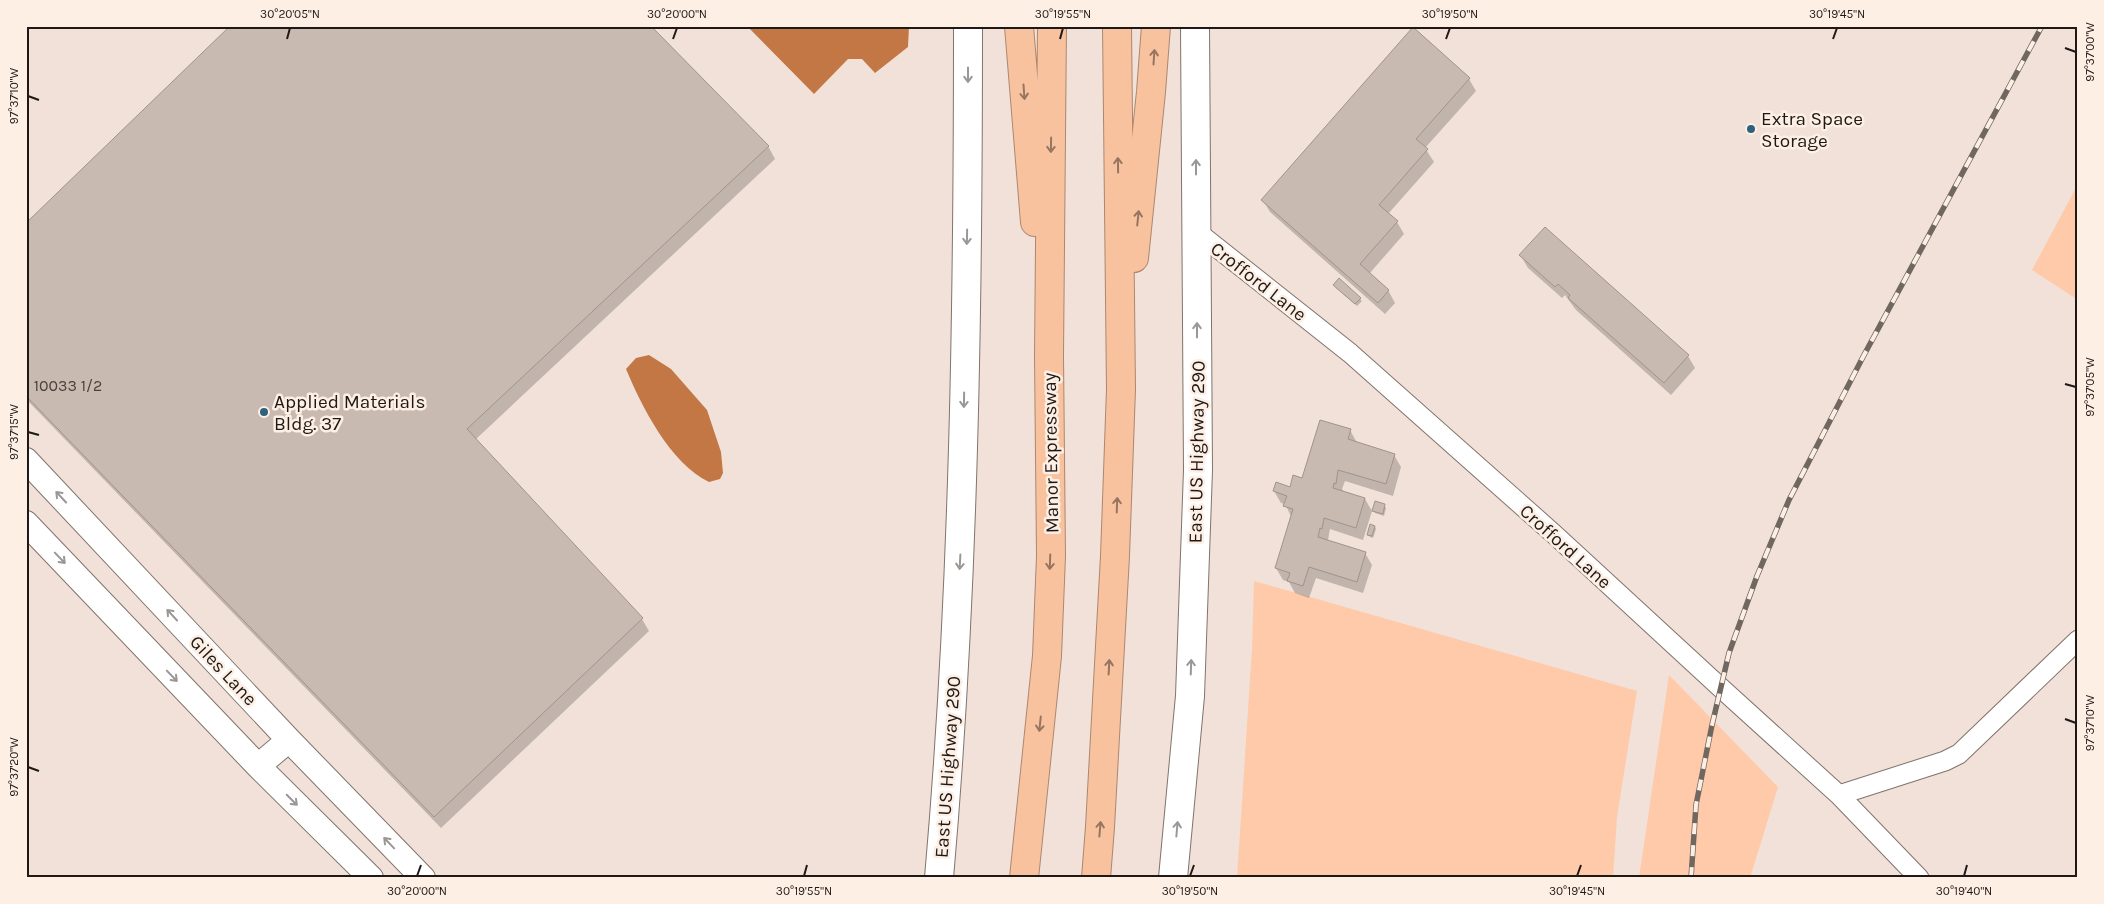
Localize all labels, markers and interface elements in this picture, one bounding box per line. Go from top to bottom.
text: 30°20'05"N [260,7,320,21]
text: 30°20'00"N [647,7,707,21]
text: 30°19'55"N [1035,7,1091,21]
text: 30°19'50"N [1422,7,1478,21]
text: 30°19'45"N [1809,7,1865,21]
text: 97°37'00"W [2083,22,2097,82]
one-way arrow [1149,49,1158,65]
one-way arrow [963,66,973,83]
text: 97°37'10"W [7,67,21,124]
one-way arrow [1020,84,1029,100]
place label: Extra Space Storage [1761,108,1863,152]
marker: Extra Space Storage [1745,123,1757,135]
one-way arrow [1046,136,1056,153]
one-way arrow [1113,157,1123,174]
one-way arrow [1191,160,1201,176]
one-way arrow [1133,211,1143,227]
one-way arrow [962,229,972,245]
street label: Crofford Lane [1206,238,1311,326]
one-way arrow [1192,322,1202,338]
text: 97°37'05"W [2083,357,2097,417]
street label: East US Highway 290 [1184,361,1210,544]
street label: Manor Expressway [1039,372,1063,534]
house number: 10033 1/2 [34,376,102,395]
place label: Applied Materials Bldg. 37 [274,391,425,435]
one-way arrow [959,392,968,408]
text: 97°37'15"W [7,404,21,460]
marker: Applied Materials Bldg. 37 [258,406,270,418]
one-way arrow [55,490,67,503]
one-way arrow [1112,497,1121,513]
street label: Crofford Lane [1515,500,1616,594]
one-way arrow [54,552,66,564]
one-way arrow [955,554,964,570]
one-way arrow [1046,554,1055,570]
one-way arrow [166,609,178,621]
street label: Giles Lane [185,631,261,710]
one-way arrow [1105,659,1114,675]
one-way arrow [1186,660,1196,676]
one-way arrow [166,669,178,682]
street label: East US Highway 290 [931,675,965,859]
text: 97°37'10"W [2083,694,2097,751]
one-way arrow [1035,716,1045,732]
text: 97°37'20"W [7,737,21,797]
one-way arrow [286,794,299,806]
one-way arrow [1095,821,1105,837]
one-way arrow [1172,822,1182,838]
one-way arrow [384,837,396,849]
text: 30°20'00"N [387,884,447,898]
text: 30°19'55"N [776,884,832,898]
text: 30°19'50"N [1162,884,1218,898]
text: 30°19'45"N [1549,884,1605,898]
text: 30°19'40"N [1936,884,1992,898]

